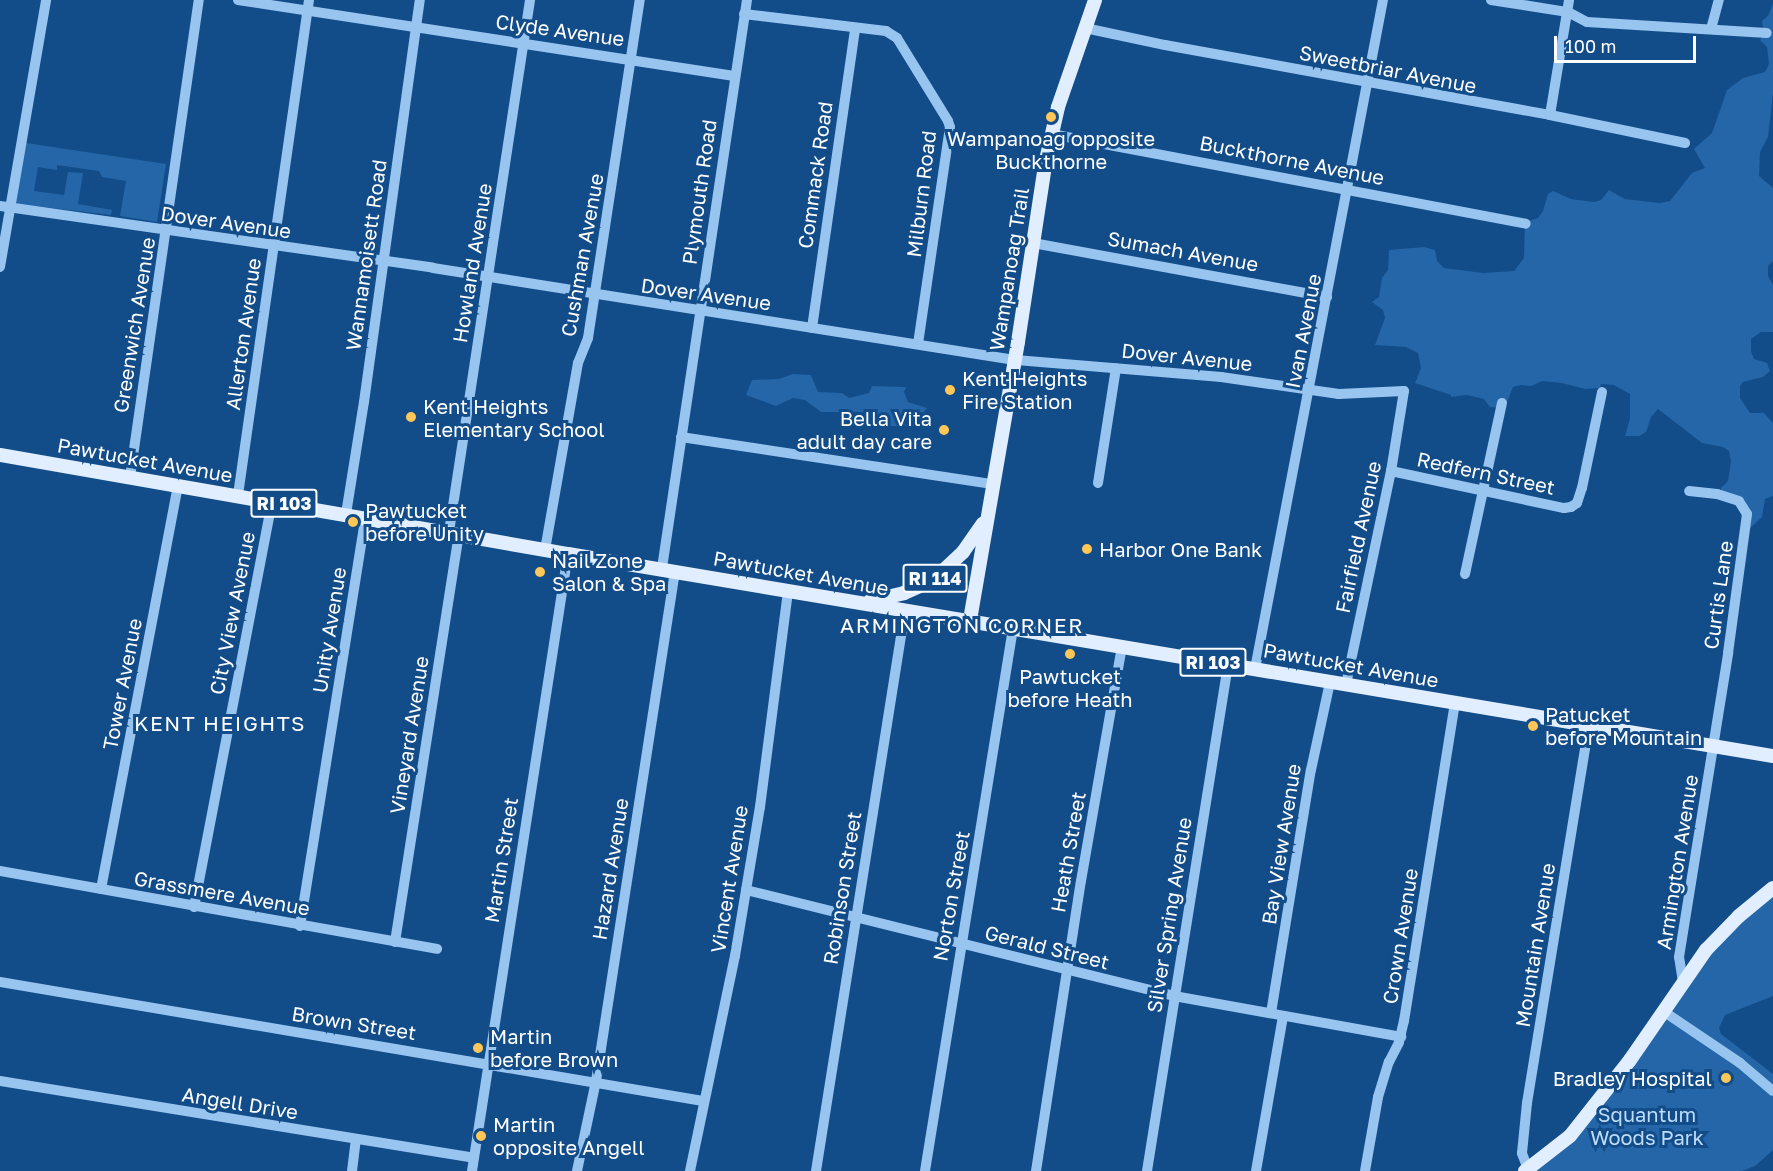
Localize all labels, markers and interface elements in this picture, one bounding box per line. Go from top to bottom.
street label: Clyde Avenue [494,9,626,51]
scale bar [1557,24,1700,62]
text: 100 m [1565,35,1616,57]
street label: Sweetbriar Avenue [1297,40,1479,98]
street label: Commack Road [793,100,837,250]
marker: Wampanoag opposite Buckthorne [1044,110,1058,124]
street label: Plymouth Road [677,118,721,266]
place label: Wampanoag opposite Buckthorne [947,126,1155,173]
street label: Milburn Road [901,129,941,259]
street label: Buckthorne Avenue [1198,130,1386,190]
street label: Wannamoisett Road [341,158,391,352]
street label: Cushman Avenue [556,171,608,339]
street label: Howland Avenue [448,182,496,344]
street label: Wampanoag Trail [984,186,1034,352]
street label: Dover Avenue [159,201,293,243]
street label: Sumach Avenue [1106,226,1260,276]
street label: Greenwich Avenue [108,236,160,414]
street label: Allerton Avenue [220,256,266,412]
street label: Ivan Avenue [1280,272,1326,390]
street label: Dover Avenue [639,273,773,315]
street label: Dover Avenue [1120,338,1254,376]
place label: Kent Heights Fire Station [962,366,1087,413]
marker: Kent Heights Fire Station [943,383,957,397]
place label: Kent Heights Elementary School [423,394,605,441]
place label: Bella Vita adult day care [797,406,932,453]
marker: Kent Heights Elementary School [404,410,418,424]
marker: Bella Vita adult day care [937,423,951,437]
street label: Pawtucket Avenue [55,433,235,487]
street label: Redfern Street [1415,447,1557,499]
street label: Fairfield Avenue [1330,459,1386,615]
road number: RI 103 [250,488,318,518]
place label: Pawtucket before Unity [365,498,484,545]
marker: Pawtucket before Unity [346,515,360,529]
street label: City View Avenue [204,529,260,697]
place label: Harbor One Bank [1099,537,1262,561]
street label: Curtis Lane [1698,539,1738,651]
marker: Harbor One Bank [1080,542,1094,556]
street label: Pawtucket Avenue [711,546,891,600]
place label: Nail Zone Salon & Spa [552,548,666,595]
road number: RI 114 [902,563,968,593]
street label: Unity Avenue [307,565,351,695]
marker: Nail Zone Salon & Spa [533,565,547,579]
district label: ARMINGTON CORNER [840,612,1084,638]
street label: Tower Avenue [97,616,147,752]
street label: Pawtucket Avenue [1261,638,1441,692]
marker: Pawtucket before Heath [1063,647,1077,661]
road number: RI 103 [1178,647,1248,677]
street label: Vineyard Avenue [385,654,433,816]
place label: Pawtucket before Heath [1007,664,1133,711]
place label: Patucket before Mountain [1545,702,1702,749]
district label: KENT HEIGHTS [134,710,306,736]
marker: Patucket before Mountain [1526,719,1540,733]
street label: Bay View Avenue [1256,762,1306,926]
street label: Armington Avenue [1651,773,1703,951]
street label: Heath Street [1046,790,1090,914]
street label: Martin Street [479,796,523,924]
street label: Hazard Avenue [587,796,633,942]
street label: Vincent Avenue [705,803,753,955]
street label: Robinson Street [818,810,866,966]
street label: Silver Spring Avenue [1142,815,1196,1015]
street label: Norton Street [928,829,974,963]
street label: Mountain Avenue [1510,861,1560,1029]
street label: Grassmere Avenue [132,866,312,920]
street label: Crown Avenue [1377,866,1423,1006]
street label: Gerald Street [982,920,1112,974]
street label: Brown Street [290,1001,418,1045]
place label: Martin before Brown [490,1024,618,1071]
marker: Martin before Brown [471,1041,485,1055]
place label: Bradley Hospital [1553,1066,1712,1090]
marker: Bradley Hospital [1717,1069,1735,1087]
street label: Angell Drive [180,1082,300,1124]
park label: Squantum Woods Park [1590,1103,1704,1150]
place label: Martin opposite Angell [493,1112,645,1159]
marker: Martin opposite Angell [474,1129,488,1143]

